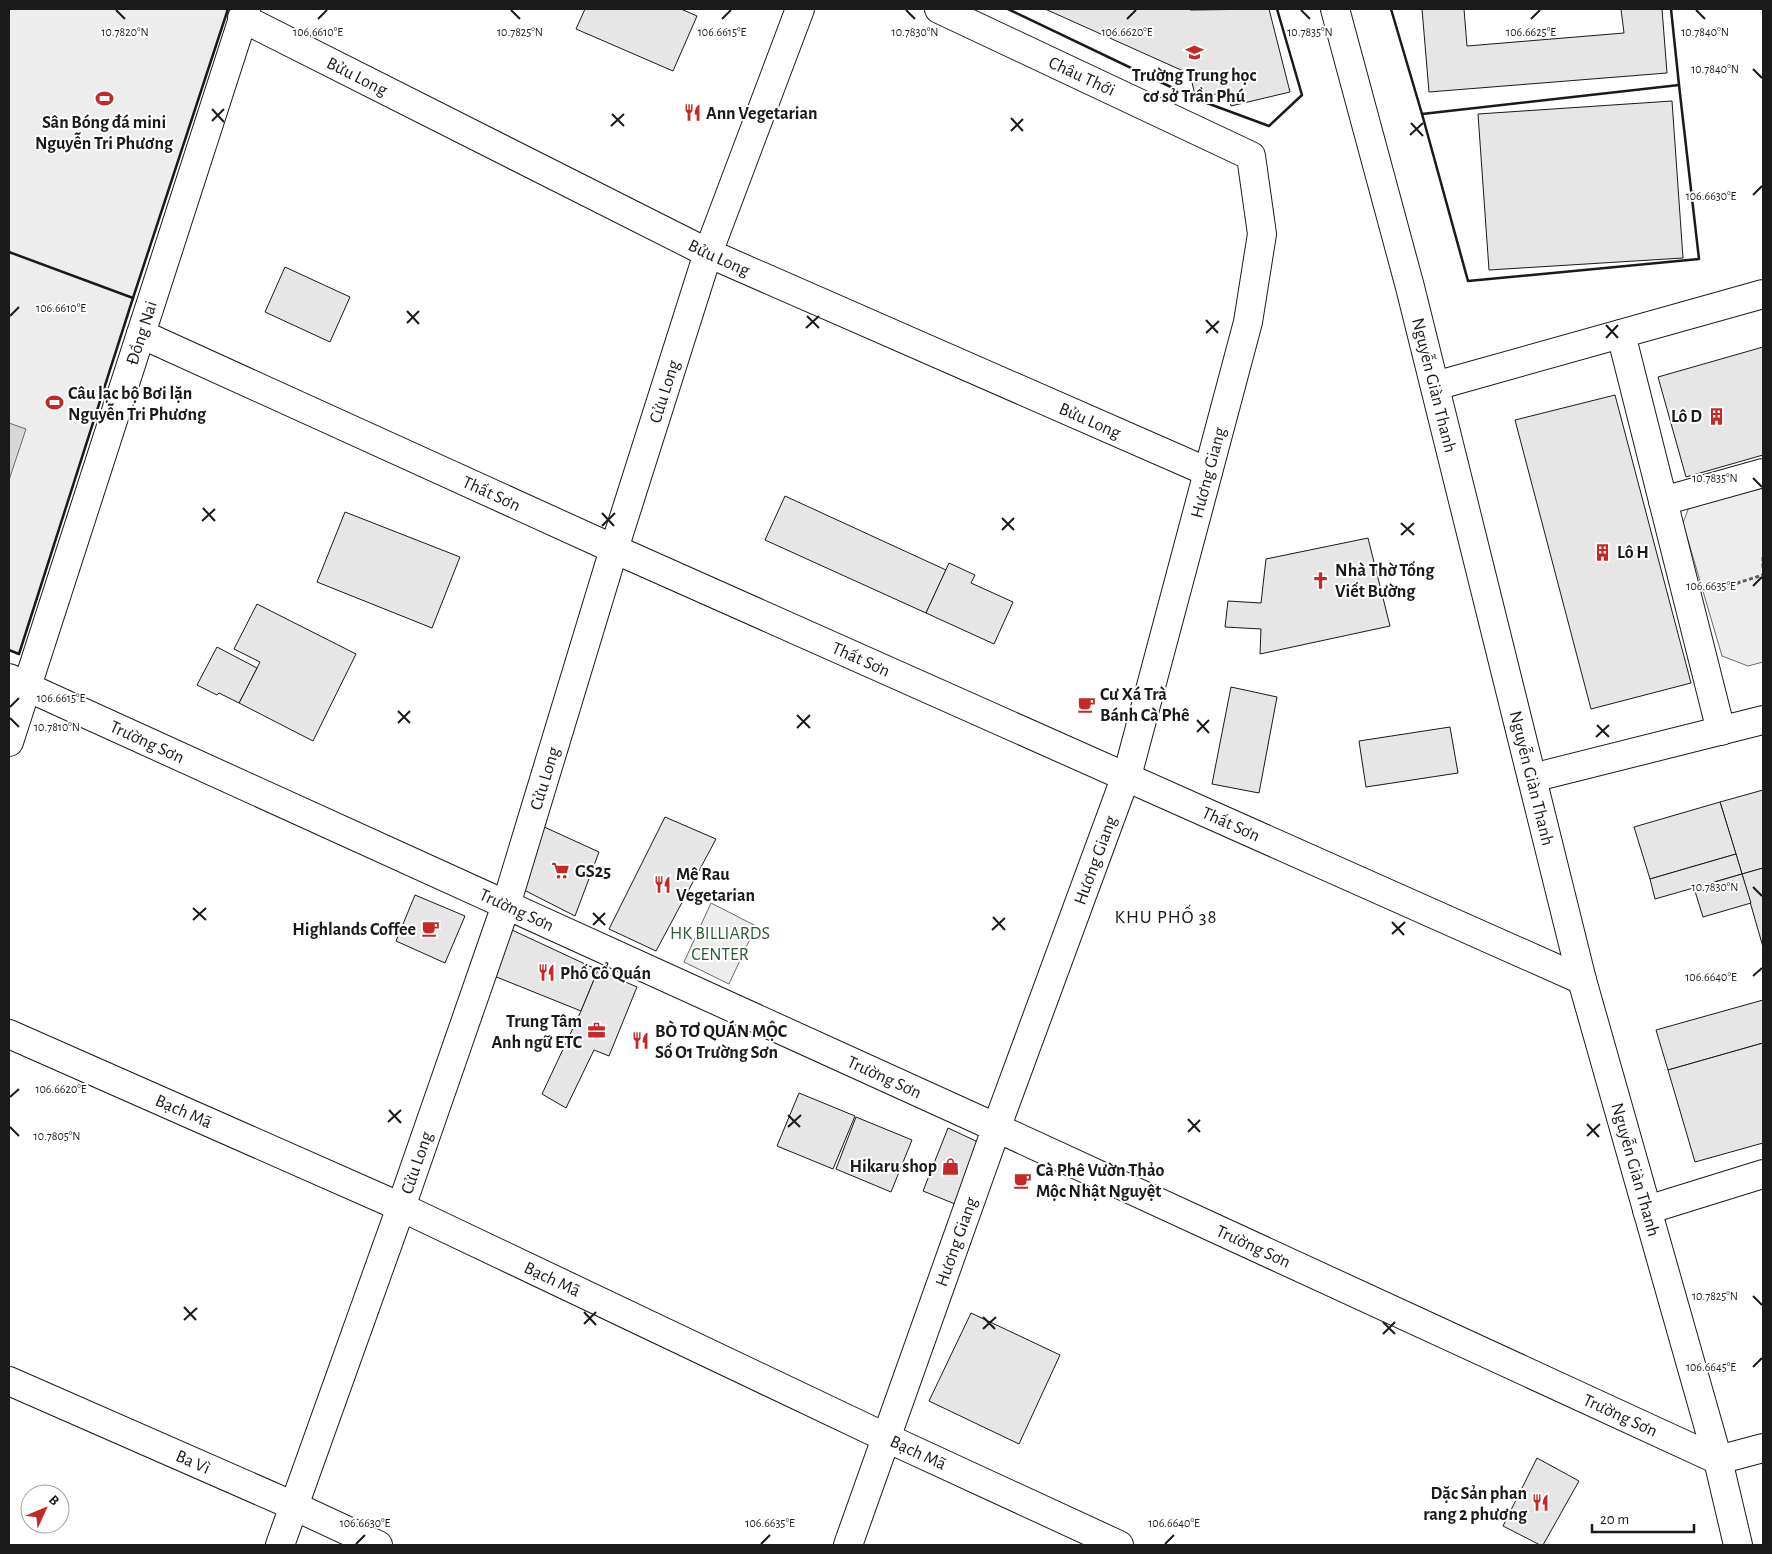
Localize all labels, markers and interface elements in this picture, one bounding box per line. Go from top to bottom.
text: 10.7820°N [101,26,149,38]
text: 106.6610°E [293,26,343,38]
text: 10.7825°N [497,26,543,38]
text: 106.6615°E [698,26,747,38]
text: 10.7830°N [892,26,938,38]
text: 106.6620°E [1101,26,1153,38]
text: 10.7835°N [1287,26,1333,38]
text: 106.6625°E [1506,26,1556,38]
text: 10.7840°N [1681,26,1729,38]
school or university icon: Trường Trung học cơ sở Trần Phú [1184,42,1204,62]
street label: Bửu Long [323,54,390,100]
street label: Châu Thới [1046,54,1118,100]
text: 10.7840°N [1691,63,1739,75]
place label: Trường Trung học cơ sở Trần Phú [1132,67,1256,106]
sports icon: Sân Bóng đá mini Nguyễn Tri Phương [94,89,114,109]
restaurant icon: Ann Vegetarian [682,103,702,123]
place label: Ann Vegetarian [706,105,817,123]
place label: Sân Bóng đá mini Nguyễn Tri Phương [35,114,174,153]
text: 106.6630°E [1686,190,1737,202]
street label: Bửu Long [685,237,752,280]
street label: Đồng Nai [123,299,161,368]
text: 106.6610°E [36,302,86,314]
street label: Nguyễn Giàn Thanh [1408,316,1459,454]
street label: Cửu Long [647,358,683,425]
place label: Câu lạc bộ Bơi lặn Nguyễn Tri Phương [68,385,207,424]
sports icon: Câu lạc bộ Bơi lặn Nguyễn Tri Phương [44,393,64,413]
street label: Bửu Long [1056,400,1123,443]
building icon: Lô D [1706,406,1726,426]
place label: Lô D [1671,408,1702,426]
street label: Hương Giang [1188,425,1230,520]
text: 10.7835°N [1692,472,1738,484]
street label: Thất Sơn [459,473,523,515]
building icon: Lô H [1593,542,1613,562]
place label: Lô H [1617,544,1649,562]
place label: Nhà Thờ Tống Viết Bường [1335,560,1435,601]
church icon: Nhà Thờ Tống Viết Bường [1311,570,1331,590]
text: 106.6635°E [1686,580,1736,592]
street label: Thất Sơn [829,639,892,681]
place label: Cư Xá Trà Bánh Cà Phê [1100,686,1190,725]
text: 106.6615°E [37,692,86,704]
cafe icon: Cư Xá Trà Bánh Cà Phê [1076,694,1096,714]
street label: Nguyễn Giàn Thanh [1506,709,1556,848]
street label: Trường Sơn [107,718,187,767]
text: 10.7810°N [34,721,80,733]
street label: Cửu Long [527,745,563,812]
street label: Thất Sơn [1199,804,1262,845]
street label: Hương Giang [1071,813,1121,907]
supermarket icon: GS25 [551,861,571,881]
place label: GS25 [575,863,611,881]
place label: Mê Rau Vegetarian [676,866,755,905]
restaurant icon: Mê Rau Vegetarian [652,874,672,894]
text: 10.7830°N [1692,881,1738,893]
street label: Trường Sơn [476,886,556,935]
district label: KHU PHỐ 38 [1114,904,1218,927]
cafe icon: Highlands Coffee [420,919,440,939]
place label: Highlands Coffee [292,921,416,939]
park label: HK BILLIARDS CENTER [670,925,770,964]
place label: Phố Cổ Quán [560,962,651,983]
restaurant icon: Phố Cổ Quán [536,963,556,983]
text: 106.6640°E [1685,971,1737,983]
place label: Trung Tâm Anh ngữ ETC [491,1013,583,1052]
place label: BÒ TƠ QUÁN MỘC Số O1 Trường Sơn [655,1020,788,1062]
office icon: Trung Tâm Anh ngữ ETC [586,1021,606,1041]
restaurant icon: BÒ TƠ QUÁN MỘC Số O1 Trường Sơn [631,1031,651,1051]
street label: Trường Sơn [844,1053,924,1102]
text: 106.6620°E [35,1083,87,1095]
street label: Bạch Mã [152,1092,214,1132]
street label: Nguyễn Giàn Thanh [1607,1101,1662,1239]
street label: Cửu Long [398,1129,437,1197]
text: 10.7805°N [34,1130,80,1142]
shop icon: Hikaru shop [941,1156,961,1176]
place label: Hikaru shop [849,1158,937,1176]
place label: Cà Phê Vườn Thảo Mộc Nhật Nguyệt [1036,1162,1165,1201]
cafe icon: Cà Phê Vườn Thảo Mộc Nhật Nguyệt [1012,1170,1032,1190]
street label: Hương Giang [933,1195,981,1289]
street label: Trường Sơn [1213,1222,1293,1272]
street label: Bạch Mã [521,1259,583,1301]
text: 10.7825°N [1692,1290,1738,1302]
text: 106.6645°E [1686,1361,1736,1373]
street label: Trường Sơn [1580,1391,1660,1441]
street label: Bạch Mã [887,1433,949,1474]
street label: Ba Vì [173,1447,213,1478]
north arrow [20,1484,70,1534]
place label: Dặc Sản phan rang 2 phương [1423,1485,1528,1524]
text: B [46,1493,61,1508]
restaurant icon: Dặc Sản phan rang 2 phương [1531,1493,1551,1513]
scale bar [1592,1502,1694,1534]
text: 20 m [1600,1512,1629,1527]
text: 106.6630°E [340,1517,391,1529]
text: 106.6635°E [745,1517,795,1529]
text: 106.6640°E [1148,1517,1200,1529]

